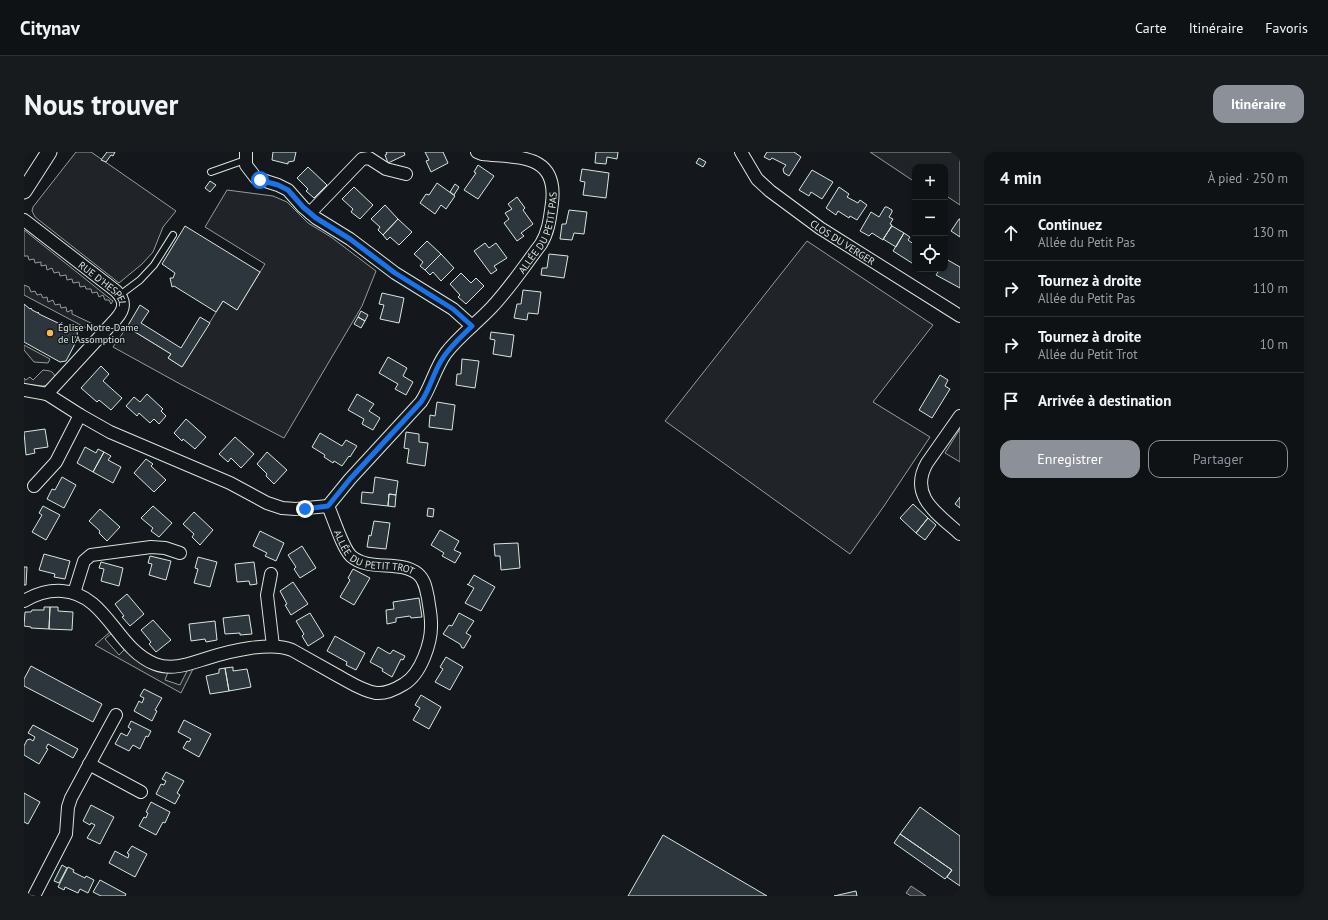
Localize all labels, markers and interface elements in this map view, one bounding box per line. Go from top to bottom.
text: Citynav [20,16,80,40]
text: Carte [1135,19,1167,37]
text: Itinéraire [1189,19,1243,37]
text: Favoris [1265,19,1308,37]
button: Itinéraire [1213,85,1304,123]
text: Nous trouver [24,86,178,123]
map controls [912,164,948,272]
button: + [912,164,948,200]
text: 4 min [1000,167,1041,189]
text: À pied · 250 m [1208,170,1288,187]
route start [251,171,269,189]
street label: ALLÉE DU PETIT PAS [515,192,559,276]
button: − [912,200,948,236]
text: Continuez [1038,215,1102,234]
street label: CLOS DU VERGER [808,216,878,268]
icon: ahead [1000,222,1022,244]
text: 130 m [1253,224,1288,241]
text: Allée du Petit Pas [1038,234,1135,251]
button: locate [912,236,948,272]
street label: RUE D'HESPEL [76,258,130,307]
text: Tournez à droite [1038,271,1141,290]
icon: right [1000,278,1022,300]
text: 110 m [1253,280,1288,297]
text: Allée du Petit Pas [1038,290,1135,307]
place label: Église Notre-Dame de l'Assomption [58,321,139,346]
text: Tournez à droite [1038,327,1141,346]
marker: Église Notre-Dame de l'Assomption [45,328,55,338]
icon: right [1000,334,1022,356]
text: 10 m [1260,336,1288,353]
text: Allée du Petit Trot [1038,346,1138,363]
icon: arrive [1000,390,1022,412]
text: Arrivée à destination [1038,391,1171,410]
button: Enregistrer [1000,440,1140,478]
button: Partager [1148,440,1288,478]
route end [296,500,314,518]
street label: ALLÉE DU PETIT TROT [331,528,417,577]

